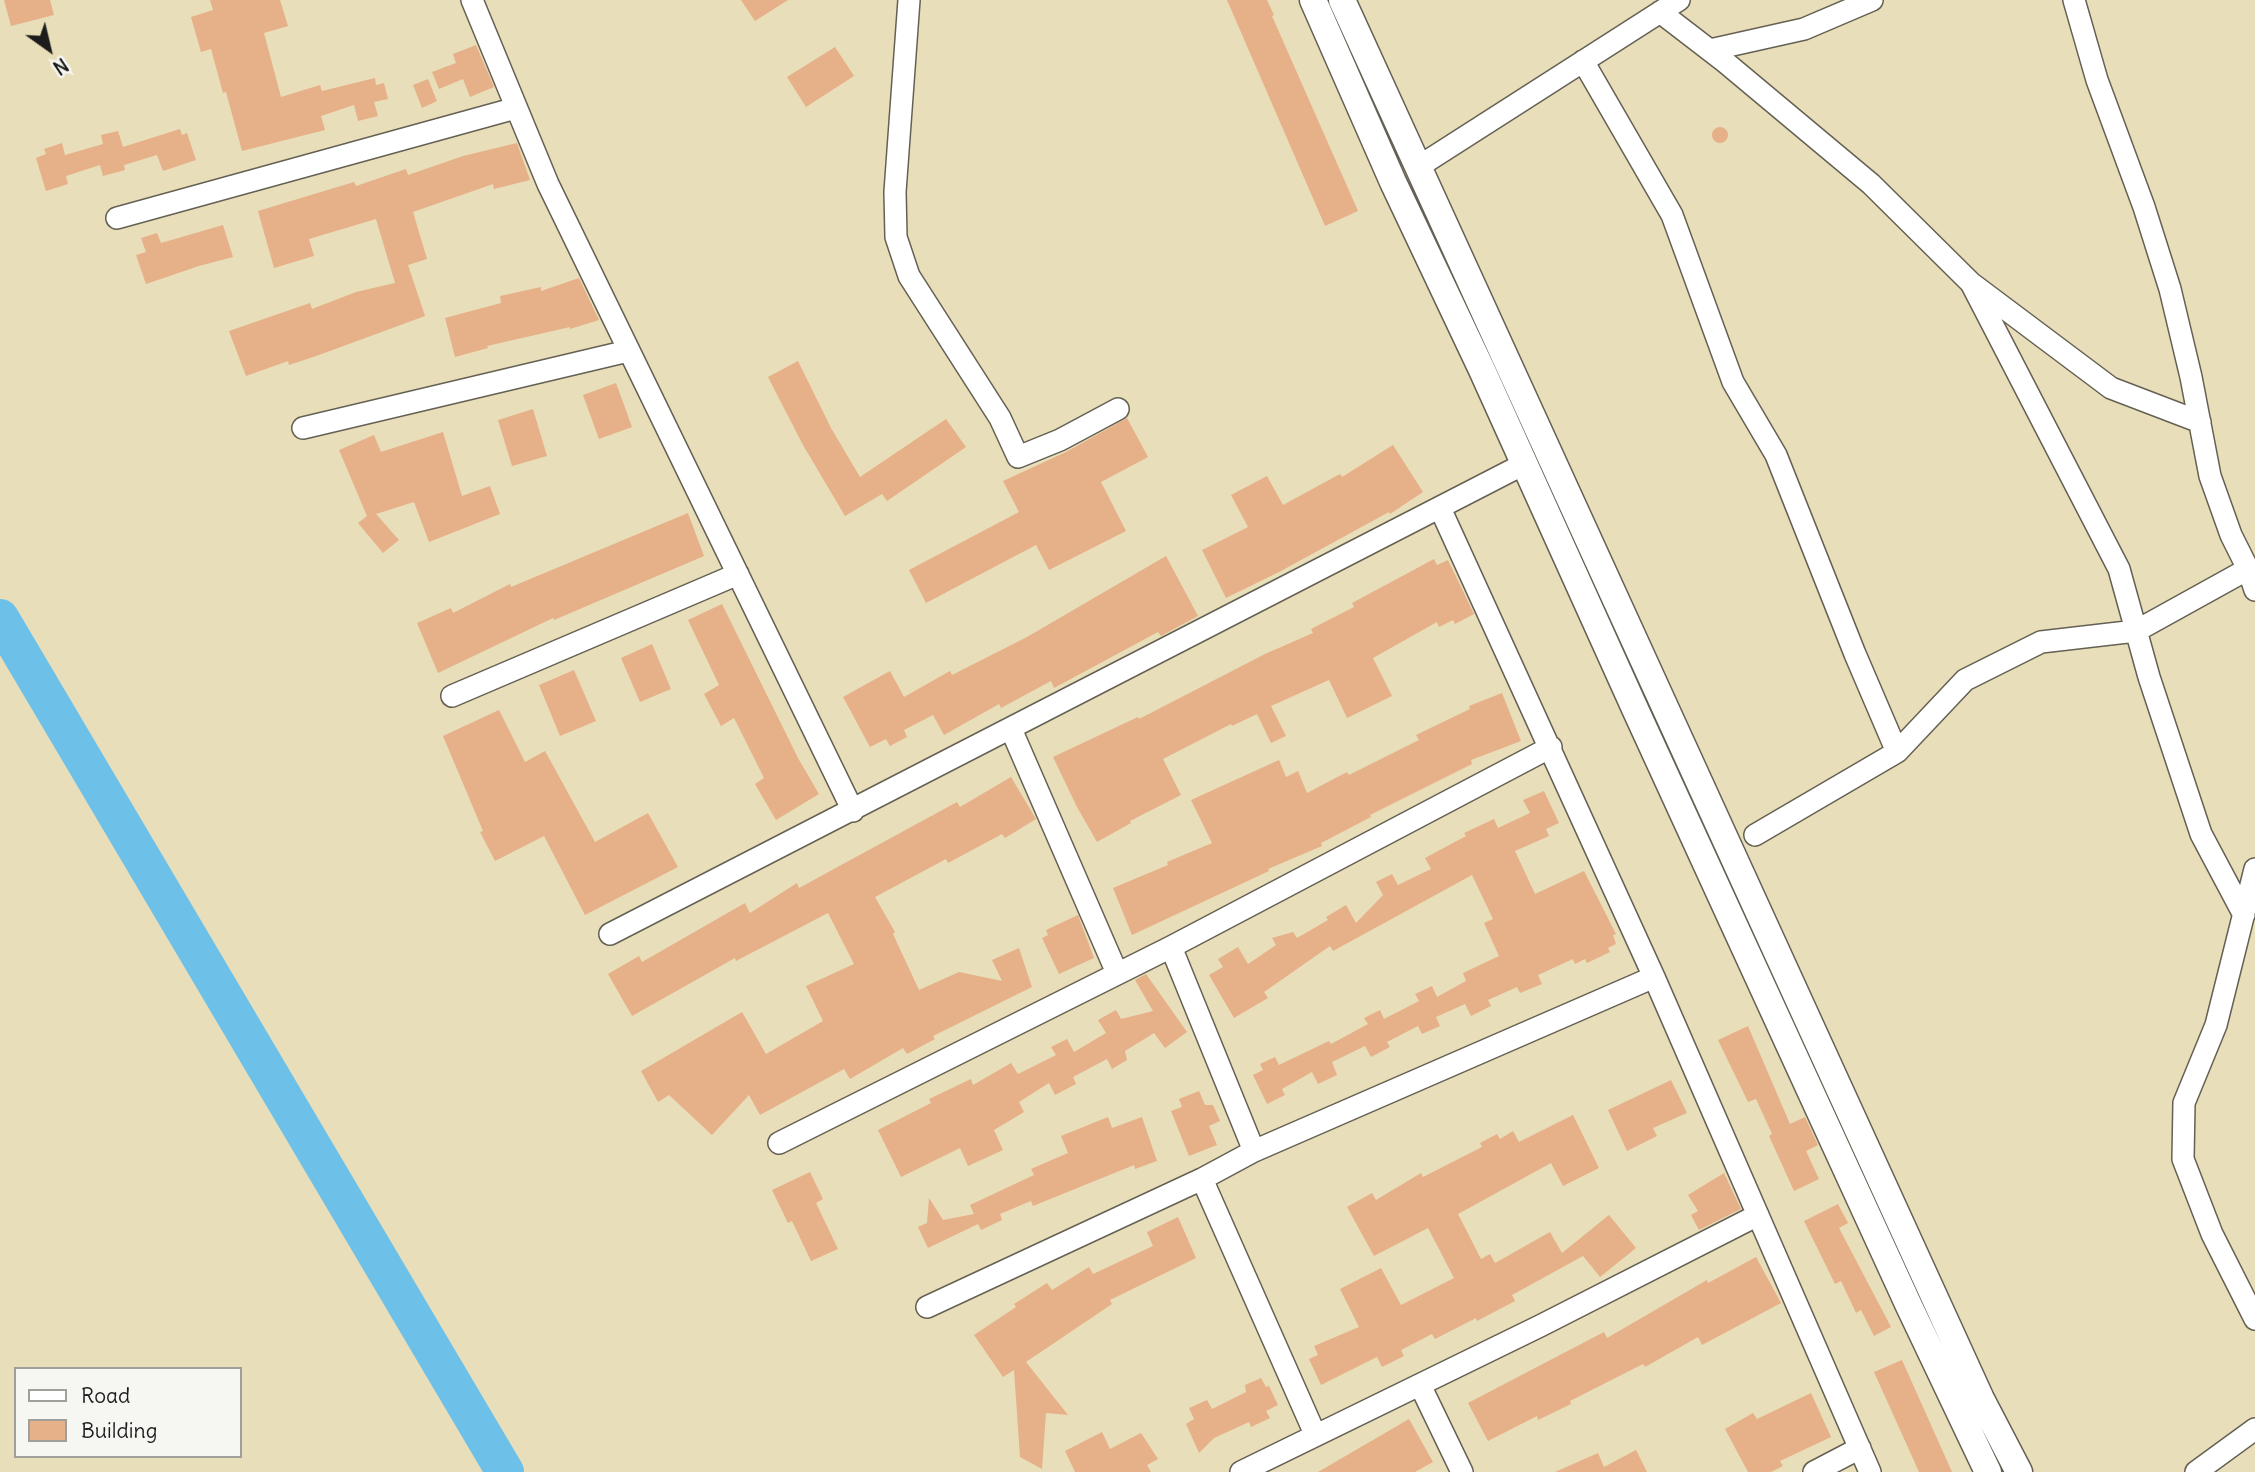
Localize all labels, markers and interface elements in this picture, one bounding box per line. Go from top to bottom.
north arrow [14,14,84,84]
text: N [49,53,73,80]
legend [14,1367,242,1458]
text: Road [81,1382,130,1409]
text: Building [81,1417,157,1444]

